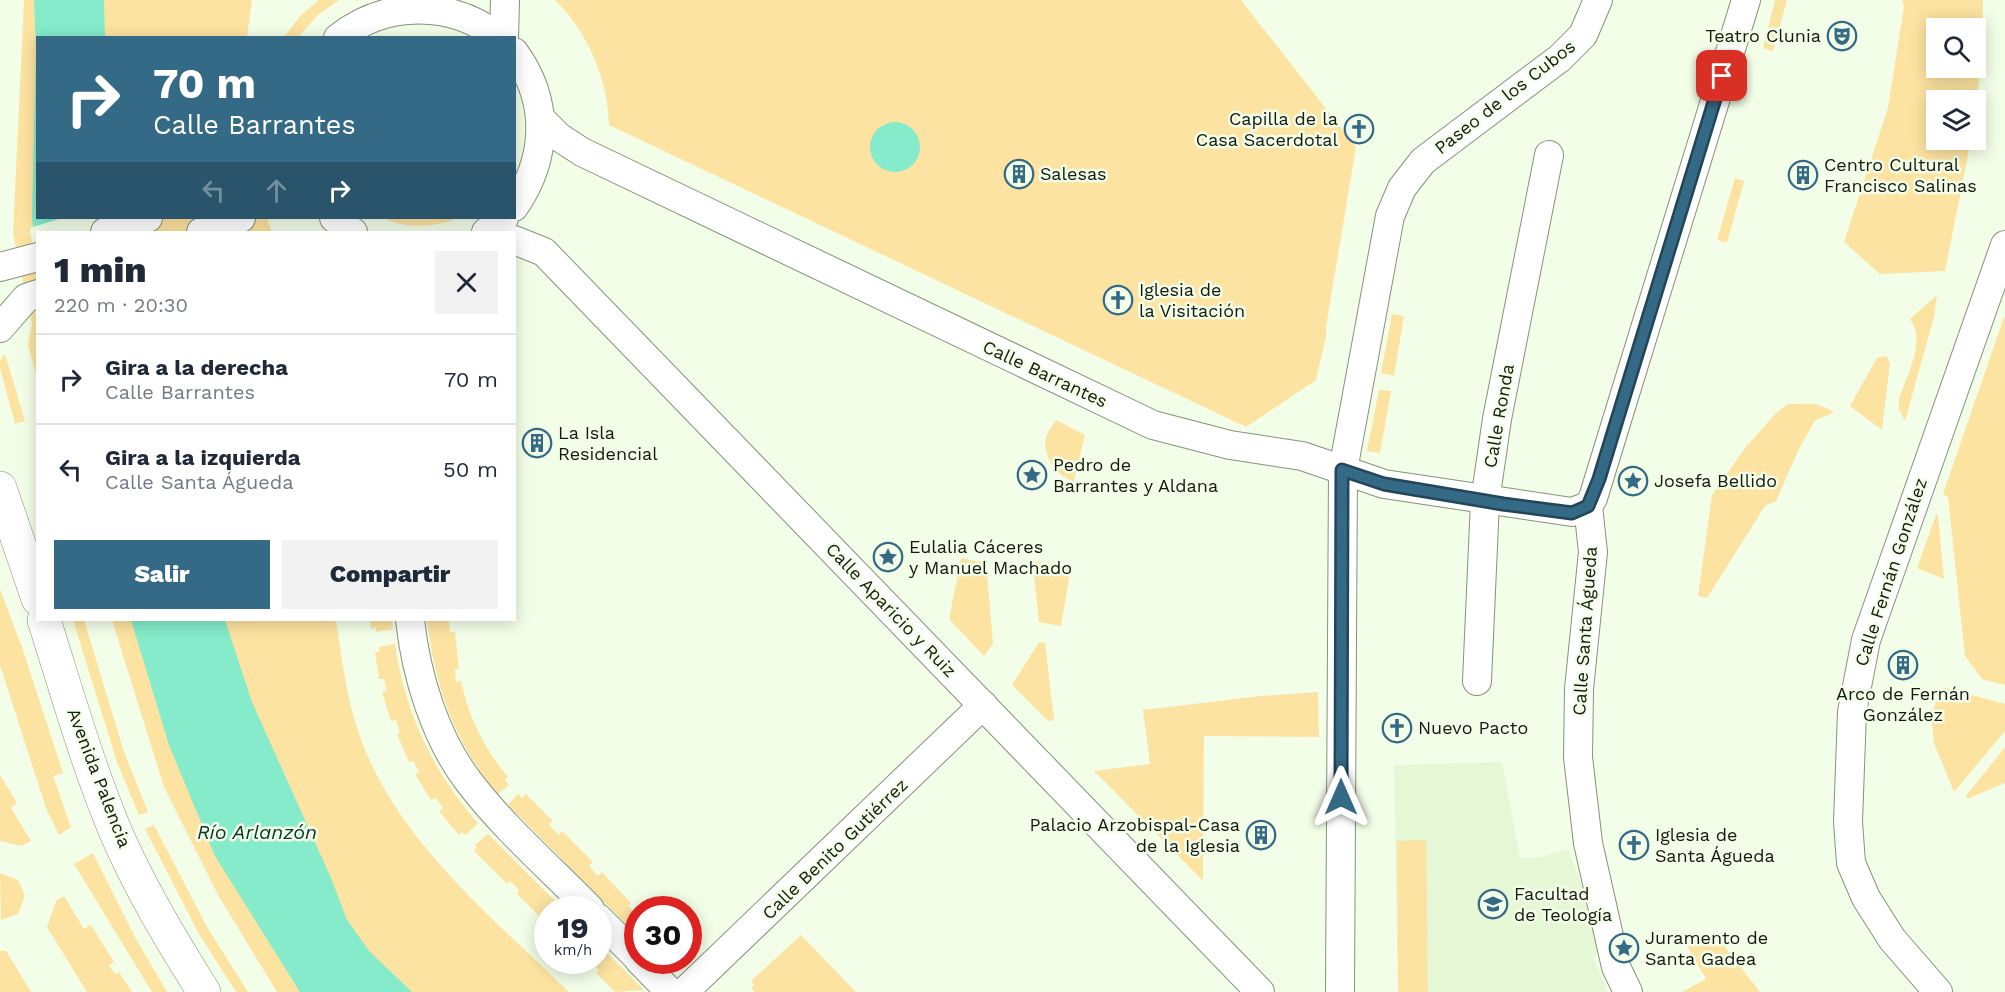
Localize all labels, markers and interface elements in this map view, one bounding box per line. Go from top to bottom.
map controls [1926,18,1986,150]
button: search [1926,18,1986,78]
theatre icon: Teatro Clunia [1826,20,1858,52]
place label: Teatro Clunia [1705,25,1821,46]
street label: Paseo de los Cubos [1430,35,1579,158]
pin [1696,50,1747,101]
text: 70 m [153,59,256,108]
icon: arrive [1705,59,1738,92]
icon: right [54,60,132,138]
button: layers [1926,90,1986,150]
place label: Capilla de la Casa Sacerdotal [1196,108,1338,150]
text: Calle Barrantes [153,109,356,141]
church icon: Capilla de la Casa Sacerdotal [1343,113,1375,145]
place label: Centro Cultural Francisco Salinas [1824,154,1977,196]
building icon: Salesas [1003,158,1035,190]
building icon: Centro Cultural Francisco Salinas [1787,159,1819,191]
place label: Salesas [1040,163,1107,184]
icon: left [197,174,230,207]
icon: ahead [260,174,293,207]
icon: right [323,174,356,207]
text: 1 min [54,249,147,291]
button: close [435,251,498,314]
place label: Iglesia de la Visitación [1139,279,1245,321]
church icon: Iglesia de la Visitación [1102,284,1134,316]
text: 220 m · 20:30 [54,293,188,317]
street label: Calle Barrantes [980,335,1111,412]
text: Gira a la derecha [105,355,288,380]
street label: Calle Ronda [1479,362,1518,470]
icon: right [54,363,87,396]
text: 70 m [444,367,498,392]
text: Calle Barrantes [105,380,255,404]
place label: La Isla Residencial [558,422,658,464]
building icon: La Isla Residencial [521,427,553,459]
text: Gira a la izquierda [105,445,301,470]
icon: left [54,453,87,486]
place label: Pedro de Barrantes y Aldana [1053,454,1218,496]
text: 50 m [443,457,498,482]
place icon: Pedro de Barrantes y Aldana [1016,459,1048,491]
place icon: Josefa Bellido [1617,465,1649,497]
text: Calle Santa Águeda [105,470,294,494]
place label: Josefa Bellido [1654,470,1777,491]
street label: Calle Fernán González [1850,475,1931,669]
place label: Eulalia Cáceres y Manuel Machado [909,536,1072,578]
street label: Calle Aparicio y Ruiz [822,538,961,681]
button: Salir [54,540,270,609]
button: Compartir [282,540,498,609]
place icon: Eulalia Cáceres y Manuel Machado [872,541,904,573]
street label: Calle Santa Águeda [1568,546,1601,716]
building icon: Arco de Fernán González [1887,649,1919,681]
place label: Arco de Fernán González [1836,683,1970,725]
street label: Avenida Palencia [63,705,136,850]
church icon: Nuevo Pacto [1381,712,1413,744]
place label: Nuevo Pacto [1418,717,1528,738]
position arrow [1309,765,1373,829]
street label: Calle Benito Gutiérrez [758,774,912,924]
place label: Palacio Arzobispal-Casa de la Iglesia [1029,814,1240,856]
building icon: Palacio Arzobispal-Casa de la Iglesia [1245,819,1277,851]
water label: Río Arlanzón [197,820,317,844]
place label: Iglesia de Santa Águeda [1655,824,1775,866]
church icon: Iglesia de Santa Águeda [1618,829,1650,861]
place label: Facultad de Teología [1514,883,1612,925]
school or university icon: Facultad de Teología [1477,888,1509,920]
speed limit sign: 30 [624,896,702,974]
text: 19 [557,910,589,945]
place label: Juramento de Santa Gadea [1645,927,1768,969]
place icon: Juramento de Santa Gadea [1608,932,1640,964]
text: km/h [554,941,592,959]

